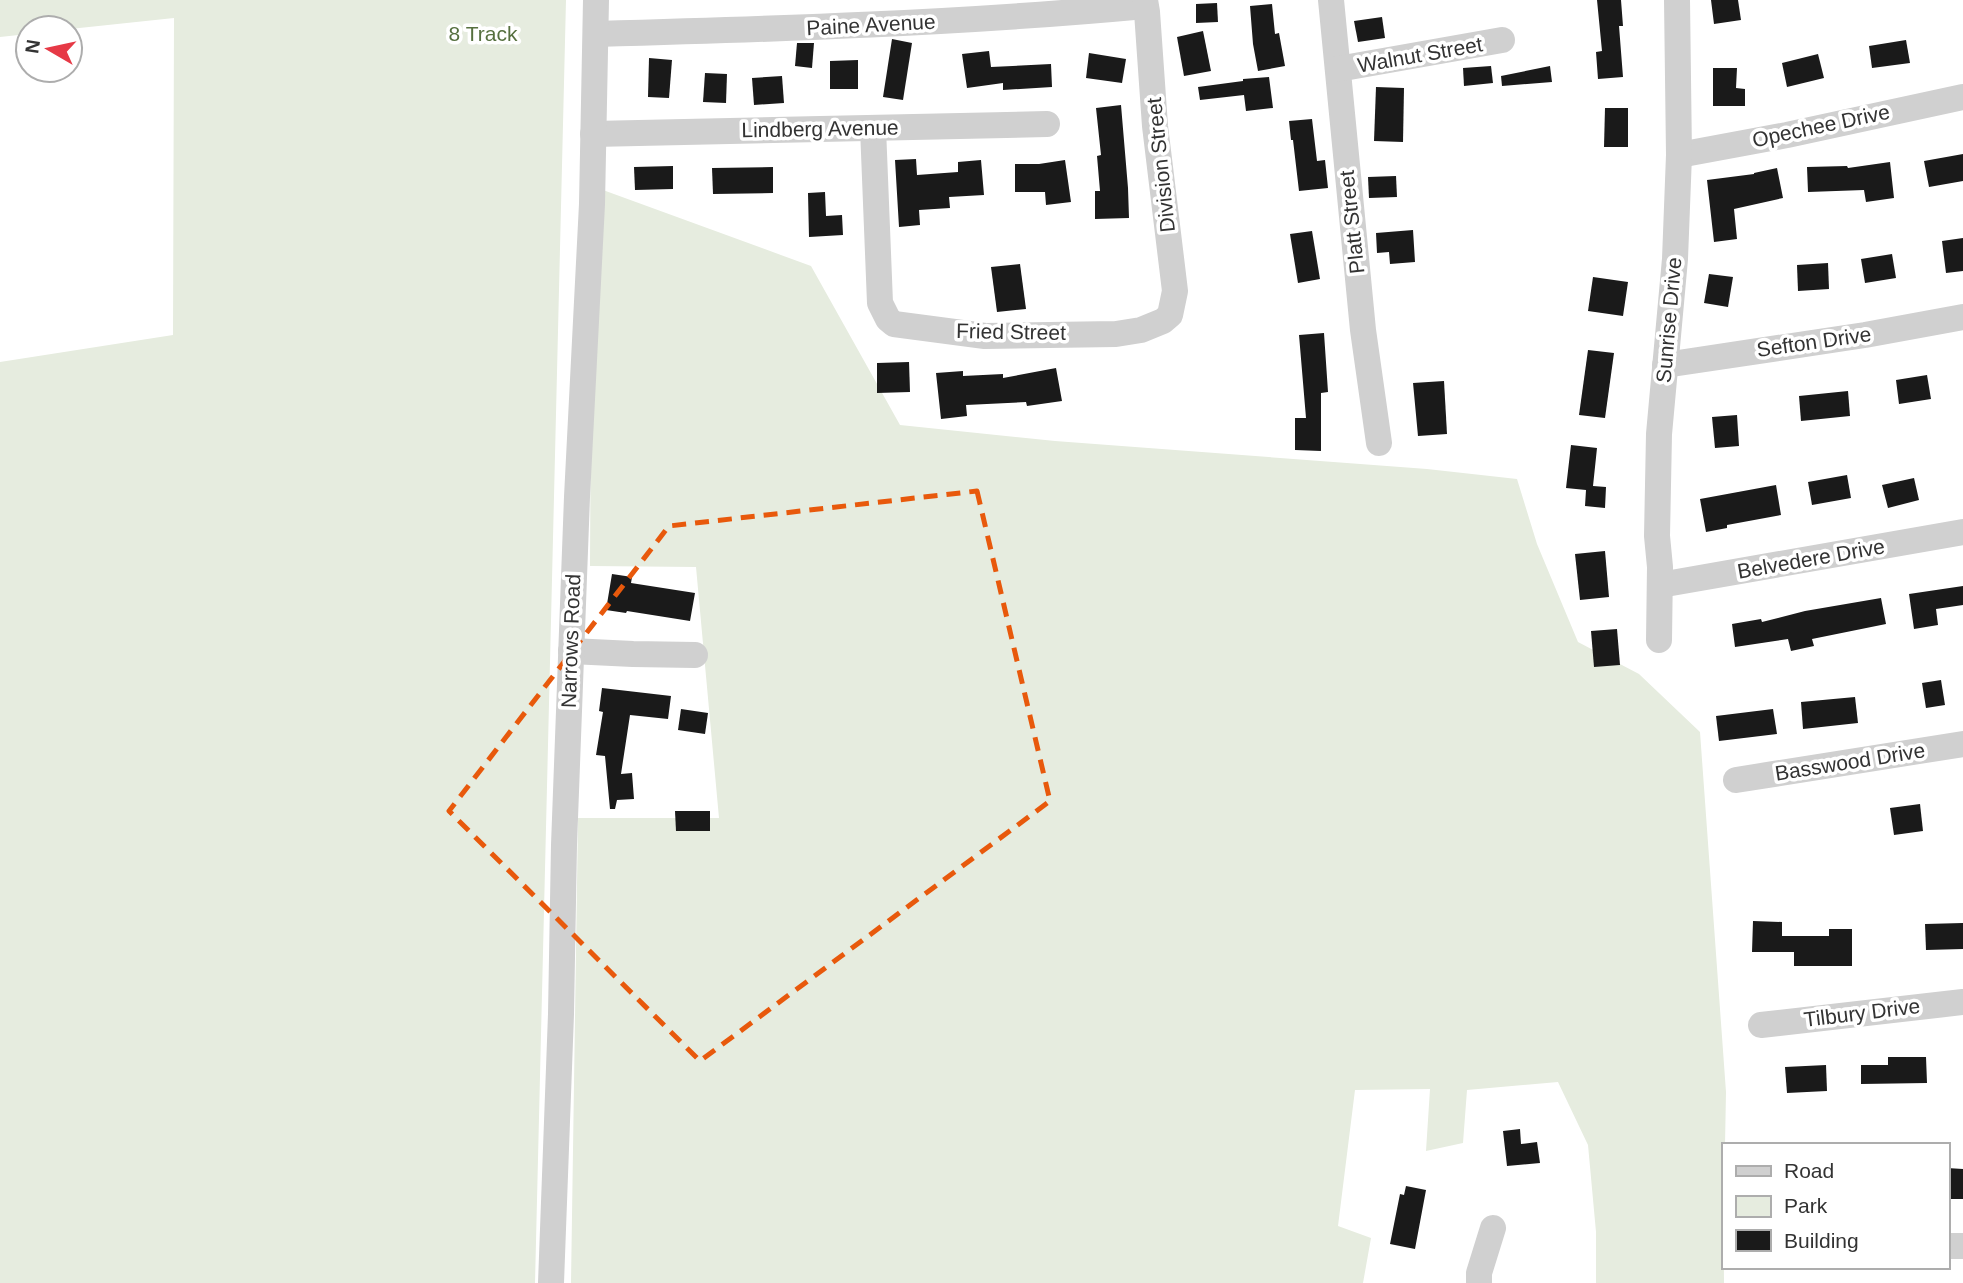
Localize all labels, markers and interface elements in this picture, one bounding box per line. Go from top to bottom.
street label: Paine Avenue [806,10,936,39]
north arrow [14,14,84,84]
park label: 8 Track [449,22,518,45]
street label: Walnut Street [1356,32,1484,77]
text: N [21,38,44,55]
street label: Division Street [1142,96,1179,234]
street label: Opechee Drive [1750,100,1892,151]
street label: Lindberg Avenue [741,116,899,141]
street label: Platt Street [1335,169,1368,275]
street label: Sunrise Drive [1652,256,1685,384]
street label: Fried Street [956,319,1066,344]
street label: Sefton Drive [1755,322,1873,361]
street label: Belvedere Drive [1735,534,1886,583]
street label: Narrows Road [557,574,584,708]
street label: Basswood Drive [1773,738,1927,785]
street label: Tilbury Drive [1802,994,1921,1031]
legend [1722,1143,1949,1269]
text: Road [1784,1159,1834,1182]
text: Park [1784,1194,1828,1217]
text: Building [1784,1229,1859,1252]

